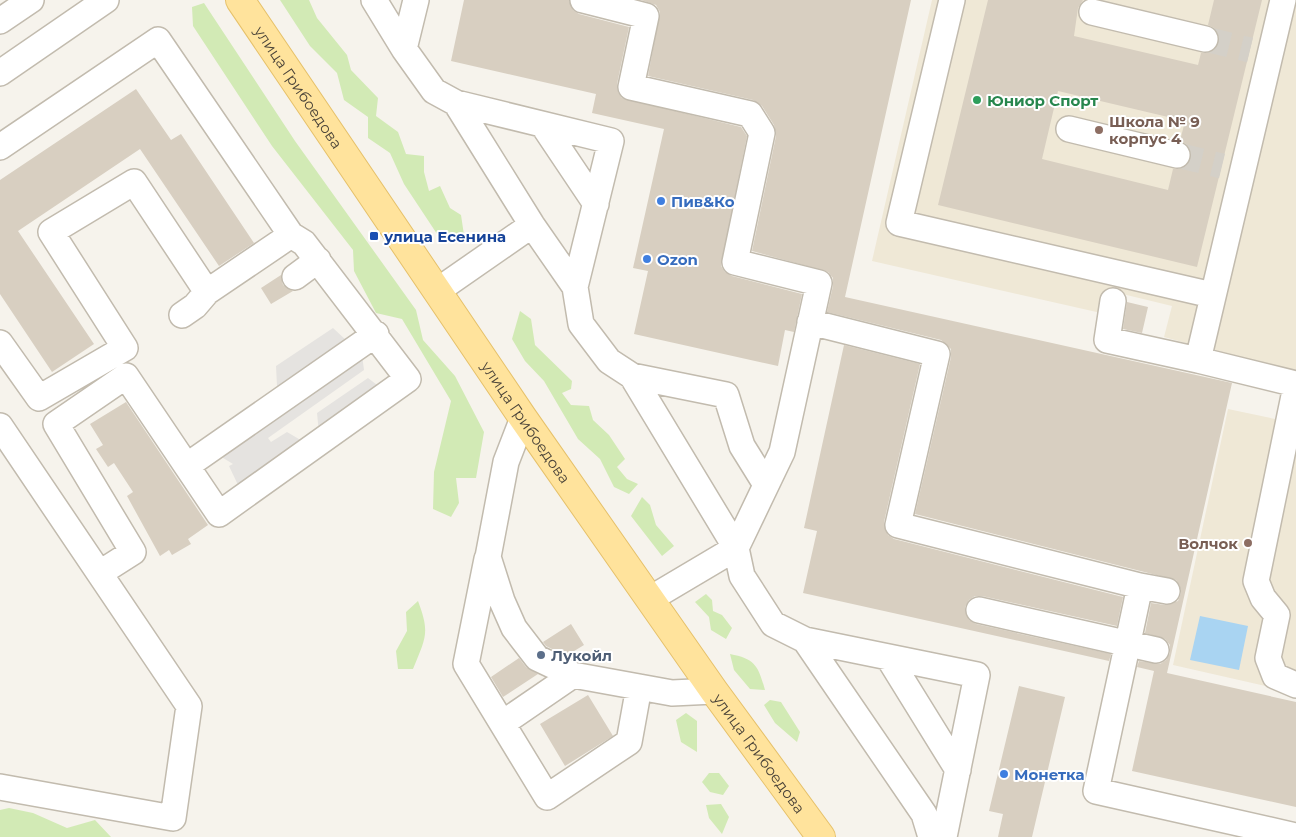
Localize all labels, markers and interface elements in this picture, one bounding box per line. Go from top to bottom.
street label: улица Грибоедова [250,21,347,152]
place label: Юниор Спорт [987,91,1098,110]
marker: Юниор Спорт [971,94,983,106]
place label: Школа № 9 корпус 4 [1109,112,1200,148]
marker: Школа № 9 корпус 4 [1093,124,1105,136]
place label: Пив&Ко [671,192,735,211]
marker: Пив&Ко [655,195,667,207]
place label: улица Есенина [383,227,506,246]
marker: улица Есенина [368,230,380,242]
place label: Ozon [657,250,698,269]
marker: Ozon [641,253,653,265]
street label: улица Грибоедова [477,357,575,487]
place label: Волчок [1178,534,1238,553]
marker: Волчок [1242,537,1254,549]
place label: Лукойл [551,646,612,665]
marker: Лукойл [535,649,547,661]
street label: улица Грибоедова [709,689,810,817]
place label: Монетка [1014,765,1085,784]
marker: Монетка [998,768,1010,780]

